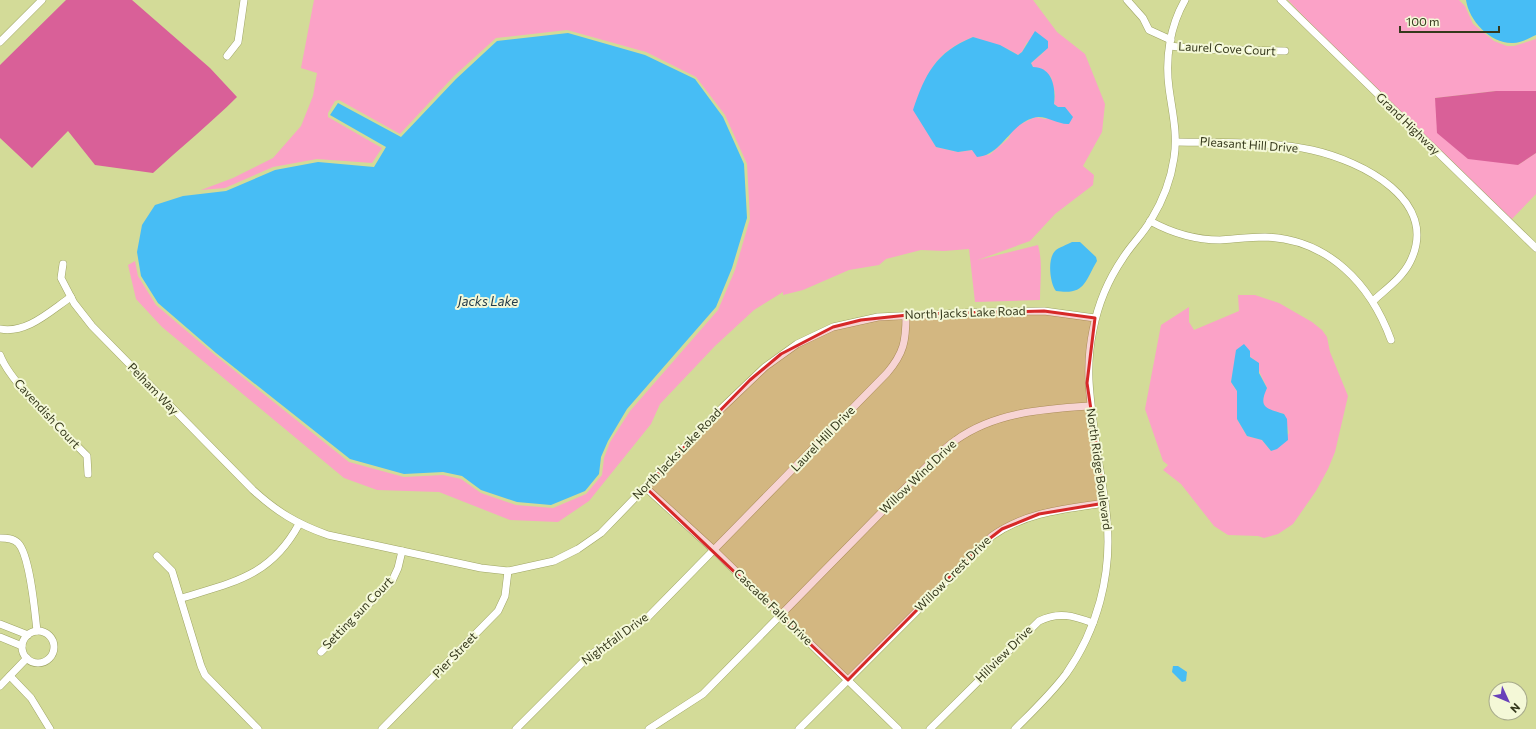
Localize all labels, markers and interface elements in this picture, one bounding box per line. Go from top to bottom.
scale bar [1400,8,1499,34]
text: 100 m [1406,14,1440,28]
street label: Laurel Cove Court [1178,38,1276,58]
street label: Grand Highway [1374,89,1443,157]
street label: Pleasant Hill Drive [1199,134,1299,154]
water label: Jacks Lake [457,293,518,309]
street label: North Jacks Lake Road [904,303,1026,322]
street label: Pelham Way [126,359,182,417]
street label: Cavendish Court [12,376,84,451]
street label: Laurel Hill Drive [788,403,857,474]
street label: North Jacks Lake Road [629,405,724,502]
street label: North Ridge Boulevard [1085,407,1115,531]
street label: Willow Wind Drive [876,436,958,516]
street label: Willow Crest Drive [912,533,993,614]
street label: Cascade Falls Drive [732,565,816,647]
street label: Setting sun Court [319,573,395,651]
street label: Nightfall Drive [578,609,650,667]
street label: Hillview Drive [972,622,1035,685]
street label: Pier Street [429,629,479,680]
north arrow [1488,681,1528,721]
text: N [1508,701,1523,716]

